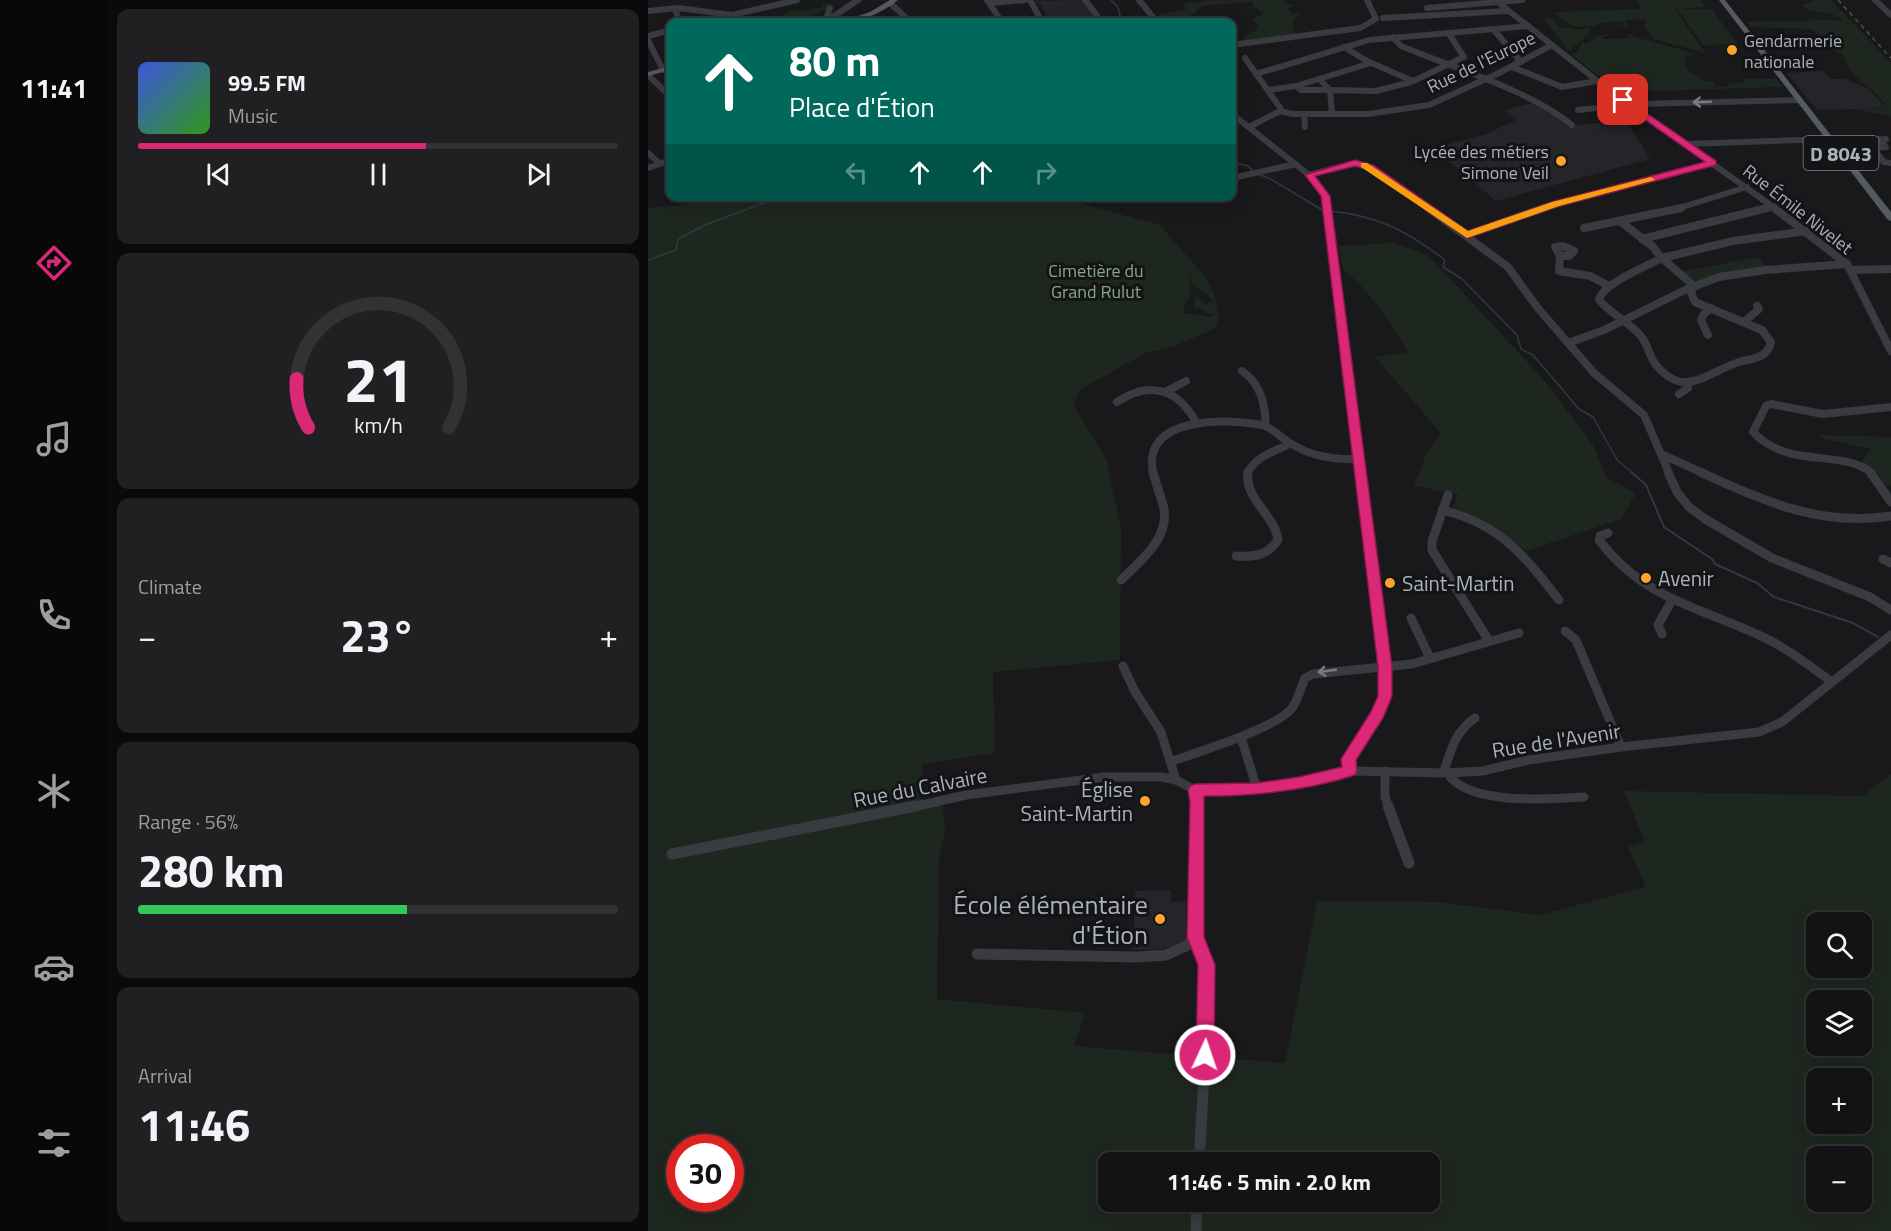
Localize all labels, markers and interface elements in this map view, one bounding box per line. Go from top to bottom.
street label: Rue de l'Europe [1422,24,1540,100]
place label: Gendarmerie nationale [1744,27,1842,75]
text: 80 m [789,28,881,92]
icon: ahead [690,42,768,120]
marker: Gendarmerie nationale [1725,43,1739,57]
text: 99.5 FM [228,66,306,100]
text: 11:41 [20,67,88,108]
pin [1597,74,1648,125]
icon: arrive [1606,83,1639,116]
text: Place d'Étion [789,86,935,127]
one-way arrow [1693,97,1713,108]
text: Music [228,100,278,131]
road number: D 8043 [1804,136,1878,170]
place label: Lycée des métiers Simone Veil [1414,138,1549,186]
marker: Lycée des métiers Simone Veil [1554,154,1568,168]
icon: left [840,156,873,189]
icon: ahead [903,156,936,189]
icon: ahead [966,156,999,189]
icon: right [1029,156,1062,189]
street label: Rue Émile Nivelet [1737,157,1859,261]
icon: previous [202,158,235,191]
icon: pause [362,158,395,191]
icon: next [522,158,555,191]
icon: directions [33,242,75,284]
park label: Cimetière du Grand Rulut [1048,257,1144,305]
text: 21 [343,331,413,426]
text: km/h [354,410,402,442]
icon: music [33,418,75,460]
place label: Avenir [1658,562,1714,594]
place label: Saint-Martin [1402,567,1514,599]
text: Climate [138,571,202,602]
marker: Avenir [1639,571,1653,585]
marker: Saint-Martin [1383,576,1397,590]
icon: phone [33,594,75,636]
text: 23° [340,601,416,669]
text: − [138,611,156,661]
text: + [600,611,618,661]
one-way arrow [1317,666,1337,677]
street label: Rue de l'Avenir [1489,714,1623,766]
street label: Rue du Calvaire [850,758,990,816]
icon: climate [33,770,75,812]
place label: Église Saint-Martin [1021,773,1133,829]
marker: Église Saint-Martin [1138,794,1152,808]
text: Range · 56% [138,806,238,837]
text: 280 km [138,836,284,904]
place label: École élémentaire d'Étion [953,885,1148,954]
marker: École élémentaire d'Étion [1153,912,1167,926]
map controls [1806,912,1872,1212]
button: search [1806,912,1872,978]
icon: car [33,946,75,988]
button: layers [1806,990,1872,1056]
position arrow [1173,1023,1237,1087]
text: Arrival [138,1060,192,1091]
button: + [1806,1068,1872,1134]
text: 11:46 [138,1090,250,1158]
icon: filters [33,1122,75,1164]
speed limit sign: 30 [666,1134,744,1212]
button: − [1806,1146,1872,1212]
text: 11:46 · 5 min · 2.0 km [1167,1165,1371,1199]

